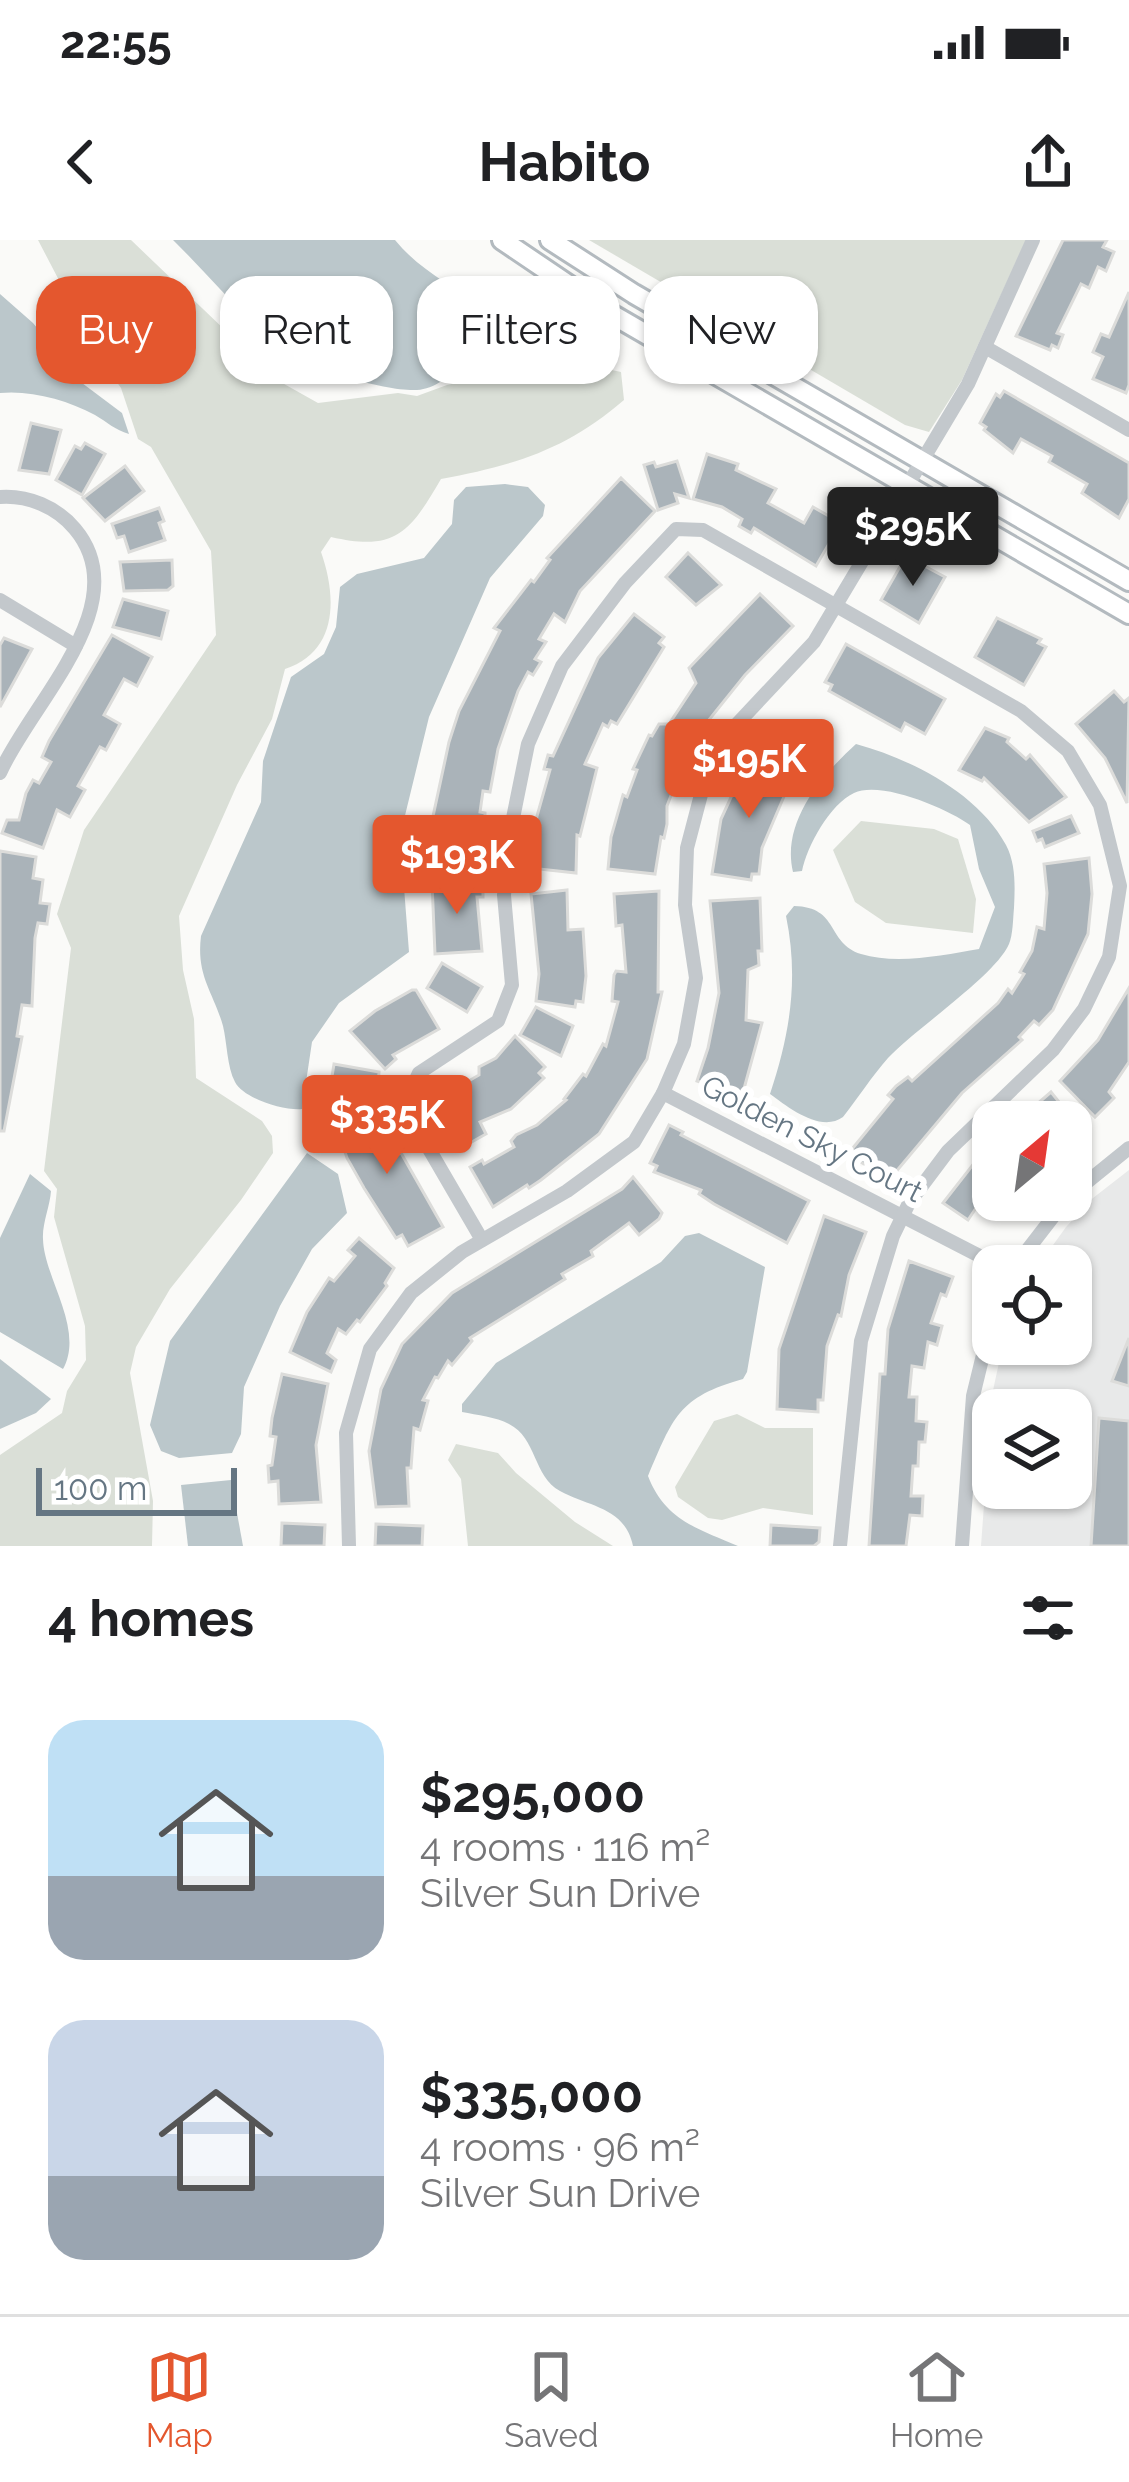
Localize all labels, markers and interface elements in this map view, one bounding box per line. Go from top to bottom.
text: 22:55 [60,16,172,69]
icon: back [48,129,114,195]
icon: share [1015,129,1081,195]
text: Habito [479,130,651,194]
chip: Buy [36,276,196,384]
chip: Rent [220,276,393,384]
chip: Filters [417,276,620,384]
chip: New [644,276,818,384]
pin: $295K [829,487,997,589]
text: $295K [854,503,972,549]
pin: $195K [665,719,833,821]
text: $195K [692,735,806,781]
pin: $193K [373,815,541,917]
text: $193K [400,831,514,877]
street label: Golden Sky Court [696,1068,928,1209]
pin: $335K [303,1075,471,1177]
text: $335K [329,1091,445,1137]
north arrow [972,1101,1092,1221]
map controls [972,1101,1092,1509]
button: locate [972,1245,1092,1365]
button: layers [972,1389,1092,1509]
scale bar [36,1462,237,1515]
text: 100 m [54,1469,147,1508]
icon: filters [1015,1585,1081,1651]
text: 4 homes [48,1588,254,1648]
text: $295,000 [420,1764,645,1824]
icon: home [144,1768,288,1912]
text: 4 rooms · 116 m² [420,1824,710,1870]
text: Silver Sun Drive [420,1870,700,1916]
text: $335,000 [420,2064,643,2124]
icon: home [144,2068,288,2212]
text: 4 rooms · 96 m² [420,2124,700,2170]
text: Silver Sun Drive [420,2170,700,2216]
tab: Map [146,2344,213,2455]
tab: Saved [504,2344,599,2455]
tab: Home [890,2344,983,2455]

